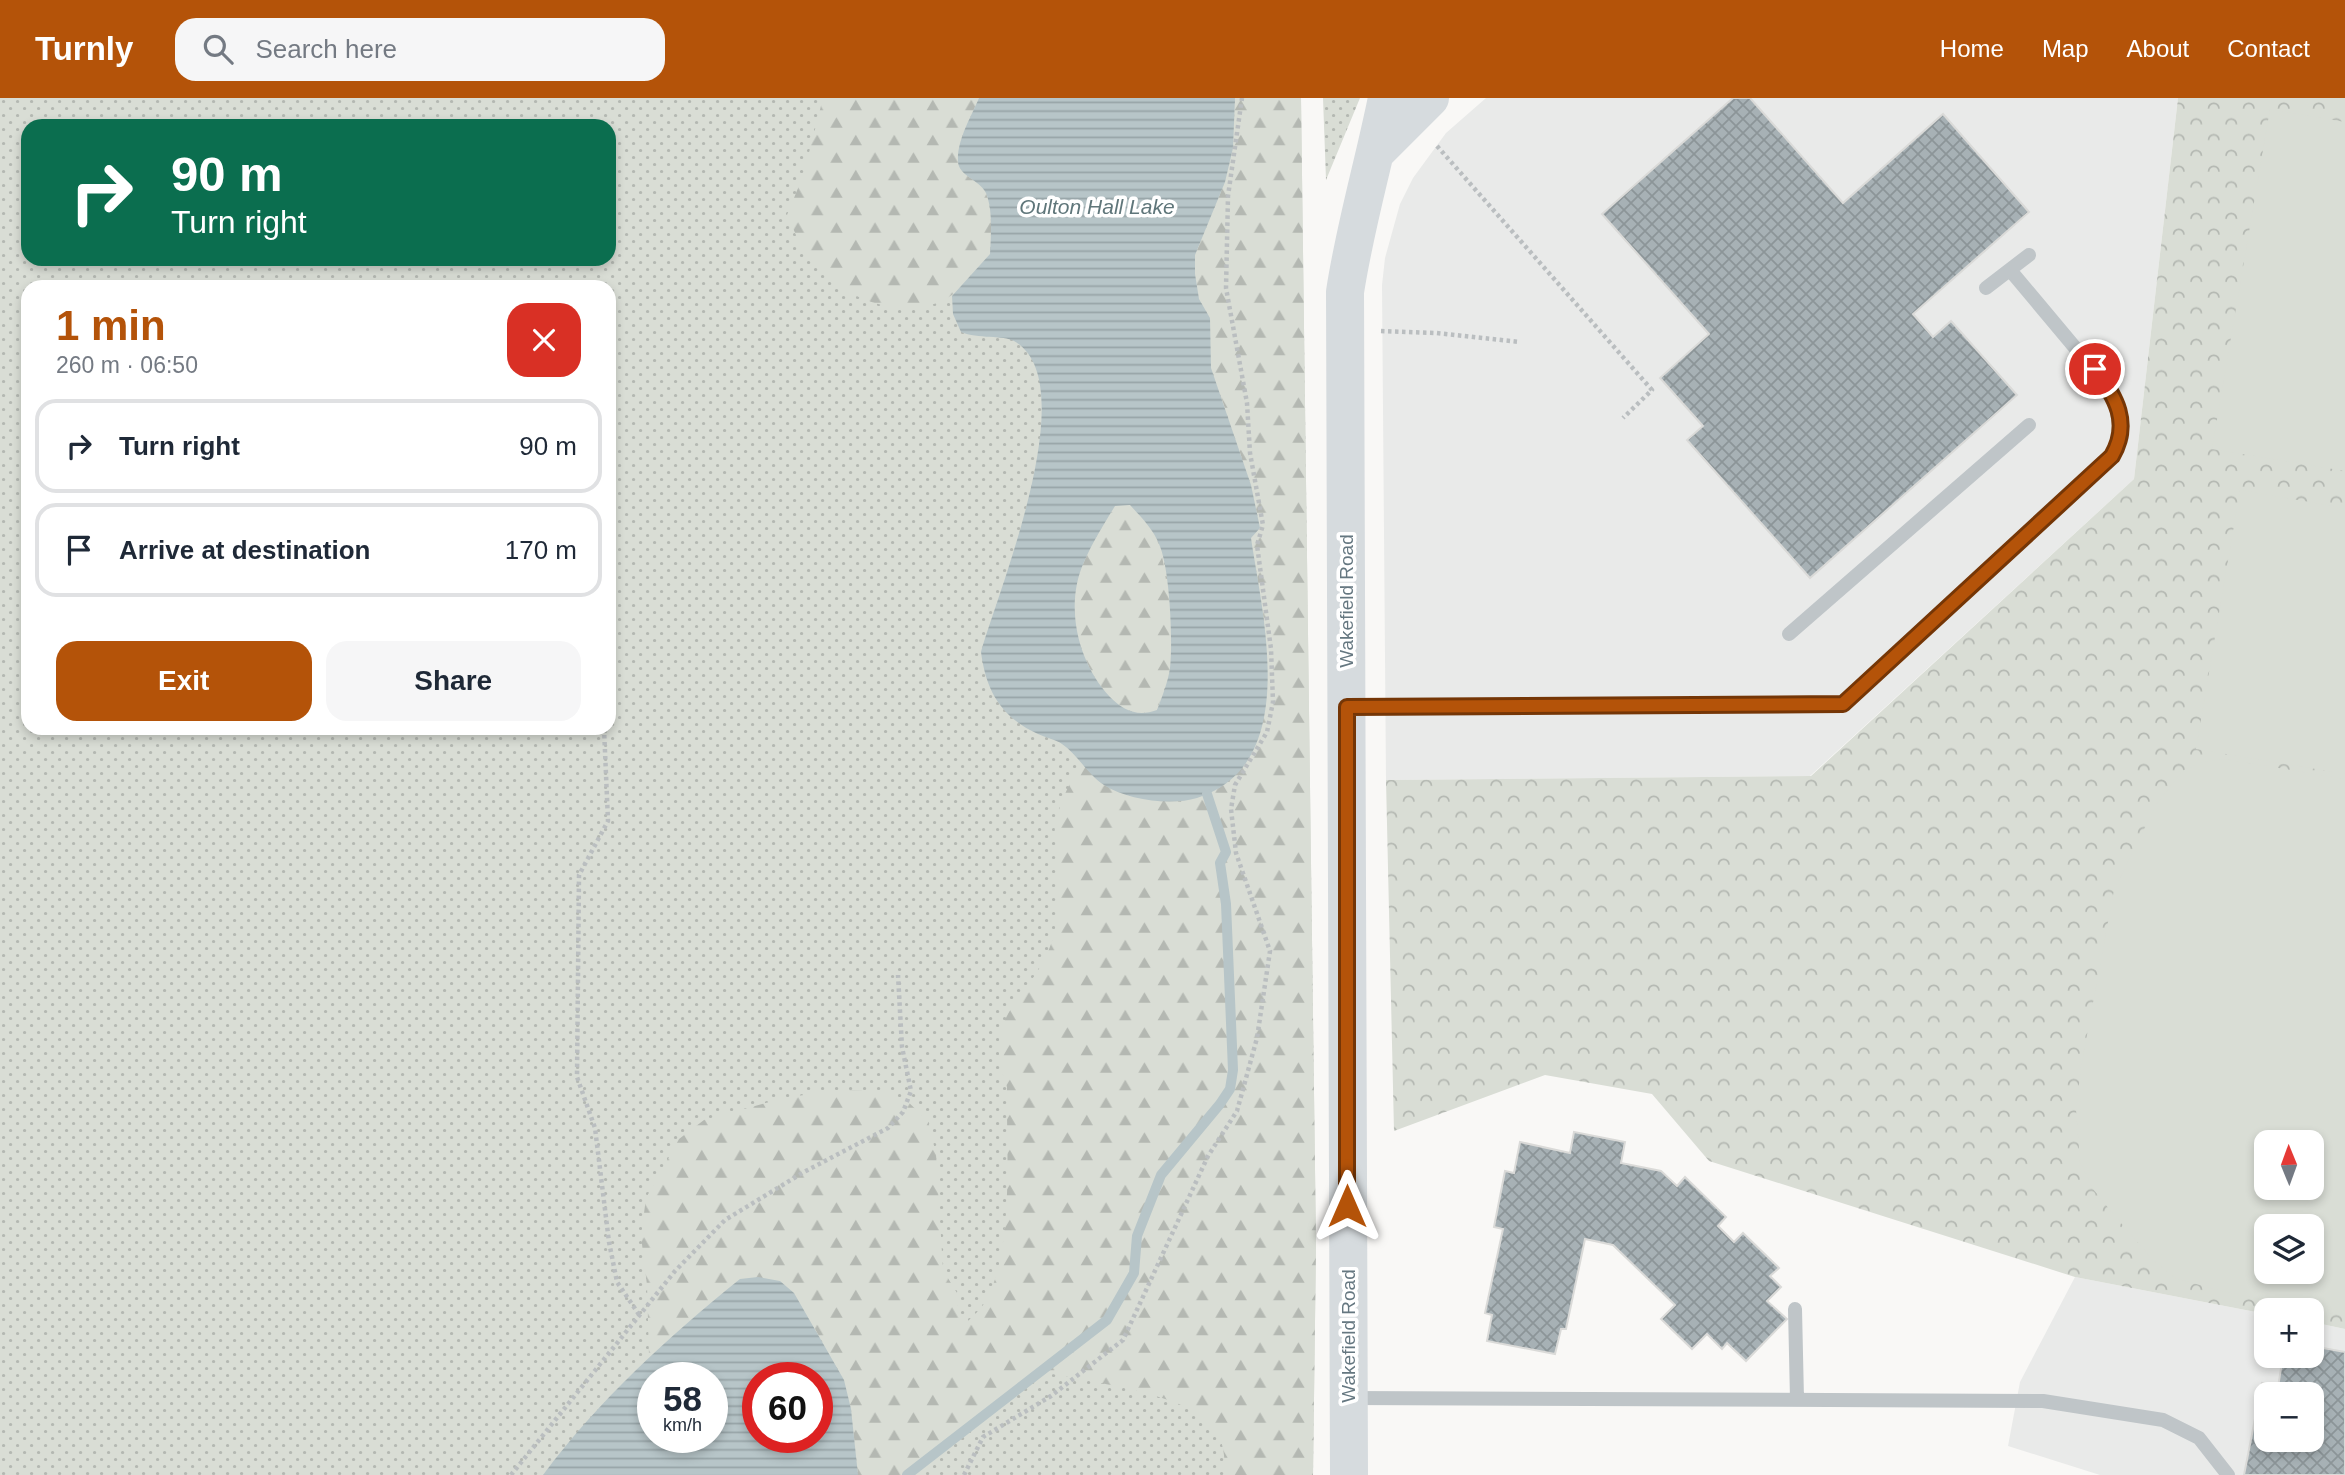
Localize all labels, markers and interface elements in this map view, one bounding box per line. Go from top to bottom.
search box [175,18,665,81]
text: Turnly [35,30,133,67]
icon: search [199,30,237,68]
text: Search here [255,34,397,64]
text: Home [1940,35,2004,62]
text: Map [2042,35,2089,62]
text: About [2127,35,2189,62]
text: Contact [2227,35,2310,62]
icon: right [56,147,147,238]
text: 90 m [171,147,283,201]
water label: Oulton Hall Lake [1019,195,1175,218]
text: Turn right [171,204,307,240]
text: 1 min [56,302,166,349]
button: close [507,303,581,377]
pin [2065,339,2125,399]
icon: arrive [2076,350,2114,388]
text: 260 m · 06:50 [56,352,198,378]
icon: right [60,427,98,465]
text: Turn right [119,431,240,461]
text: 90 m [519,431,577,461]
icon: arrive [60,531,98,569]
street label: Wakefield Road [1336,534,1357,668]
text: Arrive at destination [119,535,370,565]
text: 170 m [505,535,577,565]
button: Exit [56,641,312,721]
button: Share [326,641,581,721]
north arrow [2254,1130,2324,1200]
map controls [2254,1130,2324,1452]
position arrow [1310,1169,1384,1243]
button: layers [2254,1214,2324,1284]
street label: Wakefield Road [1338,1269,1359,1403]
button: + [2254,1298,2324,1368]
speed limit sign: 60 [742,1362,833,1453]
text: 58 [663,1379,702,1418]
button: − [2254,1382,2324,1452]
text: km/h [663,1415,702,1435]

